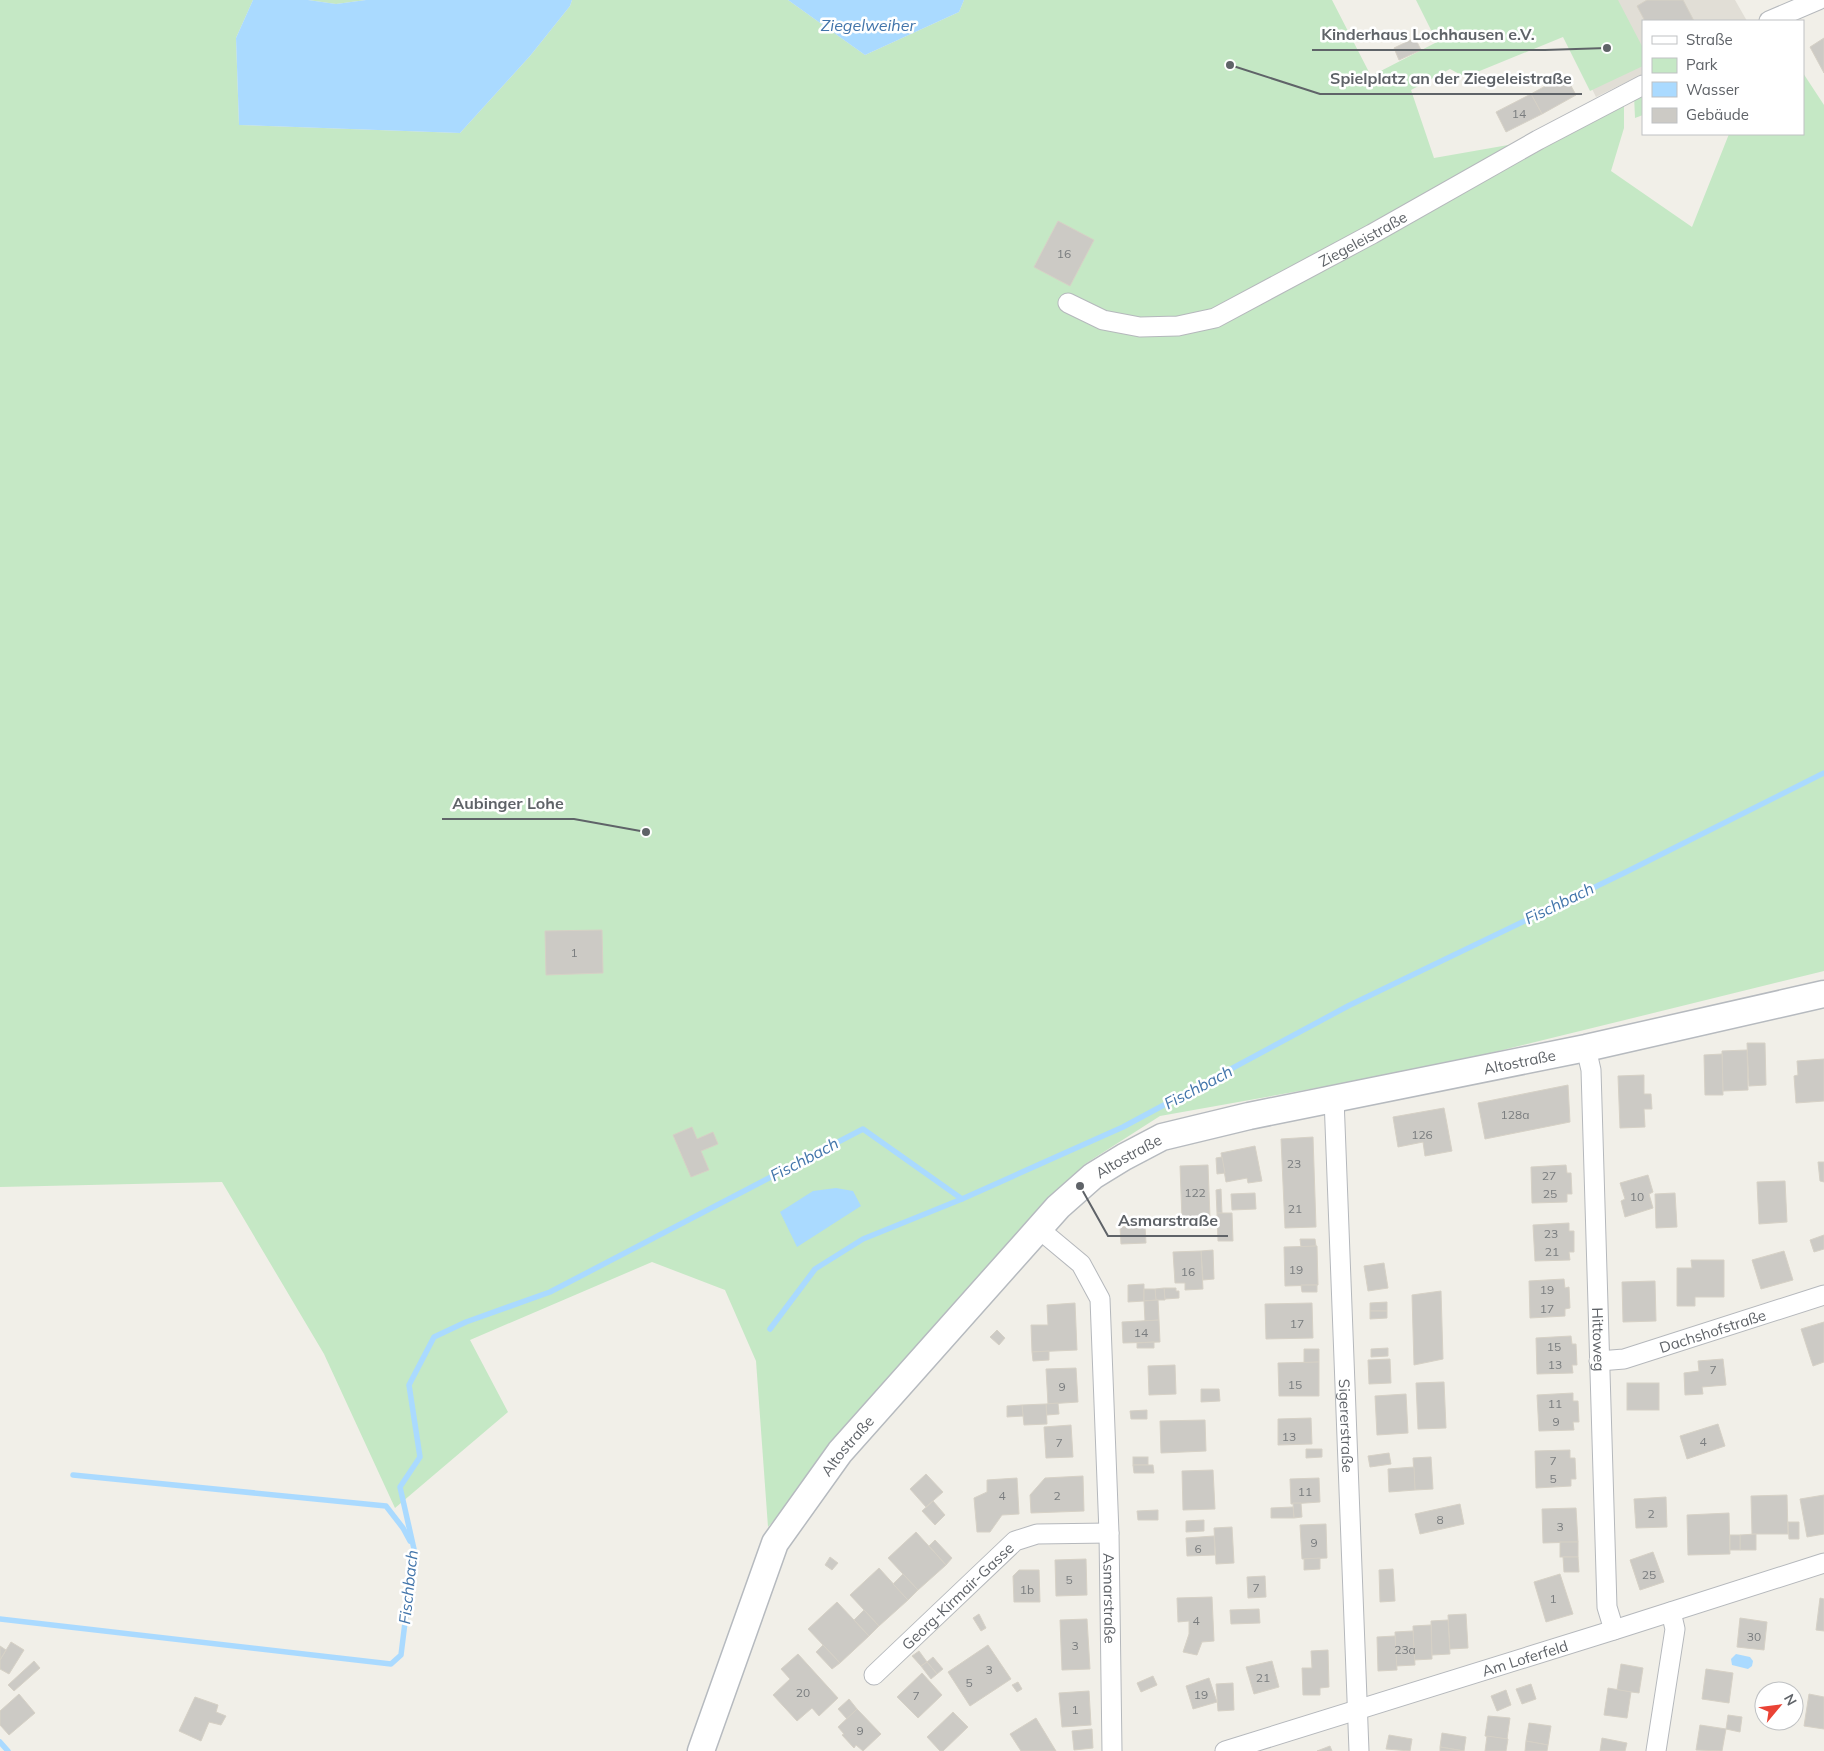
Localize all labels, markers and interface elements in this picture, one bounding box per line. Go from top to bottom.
water label: Ziegelweiher [821,15,916,35]
callout: Kinderhaus Lochhausen e.V. [1312,19,1545,50]
legend [1642,20,1804,135]
text: Kinderhaus Lochhausen e.V. [1321,24,1535,44]
text: Straße [1686,30,1733,49]
text: Park [1686,55,1718,74]
callout: Spielplatz an der Ziegeleistraße [1320,63,1582,94]
text: Spielplatz an der Ziegeleistraße [1330,68,1572,88]
text: Wasser [1686,80,1740,99]
text: Gebäude [1686,105,1749,124]
house number: 14 [1512,106,1526,121]
street label: Ziegeleistraße [1315,207,1410,270]
house number: 16 [1057,246,1071,261]
callout: Aubinger Lohe [442,788,574,819]
text: Aubinger Lohe [452,793,564,813]
water label: Fischbach [1521,878,1597,928]
house number: 1 [570,945,578,960]
street label: Altostraße [1482,1045,1557,1078]
water label: Fischbach [1160,1061,1236,1113]
house number: 128a [1501,1107,1529,1122]
house number: 126 [1411,1127,1433,1142]
street label: Altostraße [1092,1130,1165,1182]
water label: Fischbach [766,1133,842,1185]
house number: 23 [1287,1156,1301,1171]
house number: 27 [1542,1168,1556,1183]
house number: 122 [1184,1185,1206,1200]
house number: 25 [1543,1186,1557,1201]
house number: 10 [1630,1189,1644,1204]
house number: 21 [1288,1201,1302,1216]
callout: Asmarstraße [1108,1205,1228,1236]
text: Asmarstraße [1118,1210,1218,1230]
house number: 23 [1544,1226,1558,1241]
house number: 21 [1545,1244,1559,1259]
house number: 19 [1289,1262,1303,1277]
house number: 16 [1181,1264,1195,1279]
house number: 19 [1540,1282,1554,1297]
house number: 17 [1540,1301,1554,1316]
street label: Dachshofstraße [1657,1305,1768,1357]
street label: Hittoweg [1589,1307,1609,1372]
house number: 17 [1290,1316,1304,1331]
house number: 14 [1134,1325,1148,1340]
house number: 15 [1547,1339,1561,1354]
house number: 13 [1548,1357,1562,1372]
house number: 7 [1709,1362,1717,1377]
house number: 15 [1288,1377,1302,1392]
house number: 9 [1058,1379,1066,1394]
street label: Sigererstraße [1335,1379,1358,1473]
house number: 11 [1548,1396,1562,1411]
street label: Altostraße [816,1411,878,1480]
house number: 9 [1552,1414,1560,1429]
house number: 13 [1282,1429,1296,1444]
house number: 4 [1699,1434,1707,1449]
house number: 7 [1055,1435,1063,1450]
house number: 7 [1549,1453,1557,1468]
house number: 5 [1549,1471,1557,1486]
house number: 11 [1298,1484,1312,1499]
house number: 4 [998,1488,1006,1503]
house number: 2 [1053,1488,1061,1503]
house number: 2 [1647,1506,1655,1521]
house number: 8 [1436,1512,1444,1527]
house number: 3 [1556,1519,1564,1534]
house number: 9 [1310,1535,1318,1550]
street label: Georg-Kirmair-Gasse [897,1538,1017,1653]
house number: 6 [1194,1541,1202,1556]
water label: Fischbach [394,1549,422,1625]
street label: Asmarstraße [1100,1553,1120,1644]
house number: 25 [1642,1567,1656,1582]
house number: 5 [1065,1572,1073,1587]
house number: 7 [1252,1580,1260,1595]
house number: 1b [1020,1582,1034,1597]
house number: 1 [1549,1591,1557,1606]
house number: 4 [1192,1613,1200,1628]
house number: 30 [1747,1629,1761,1644]
street label: Am Loferfeld [1479,1635,1570,1680]
house number: 3 [1071,1638,1079,1653]
house number: 23a [1394,1642,1416,1657]
house number: 3 [985,1662,993,1677]
house number: 21 [1256,1670,1270,1685]
house number: 5 [965,1675,973,1690]
north arrow [1754,1681,1804,1731]
house number: 20 [796,1685,810,1700]
house number: 19 [1194,1687,1208,1702]
house number: 7 [912,1688,920,1703]
text: N [1780,1691,1801,1709]
house number: 1 [1071,1702,1079,1717]
house number: 9 [856,1723,864,1738]

